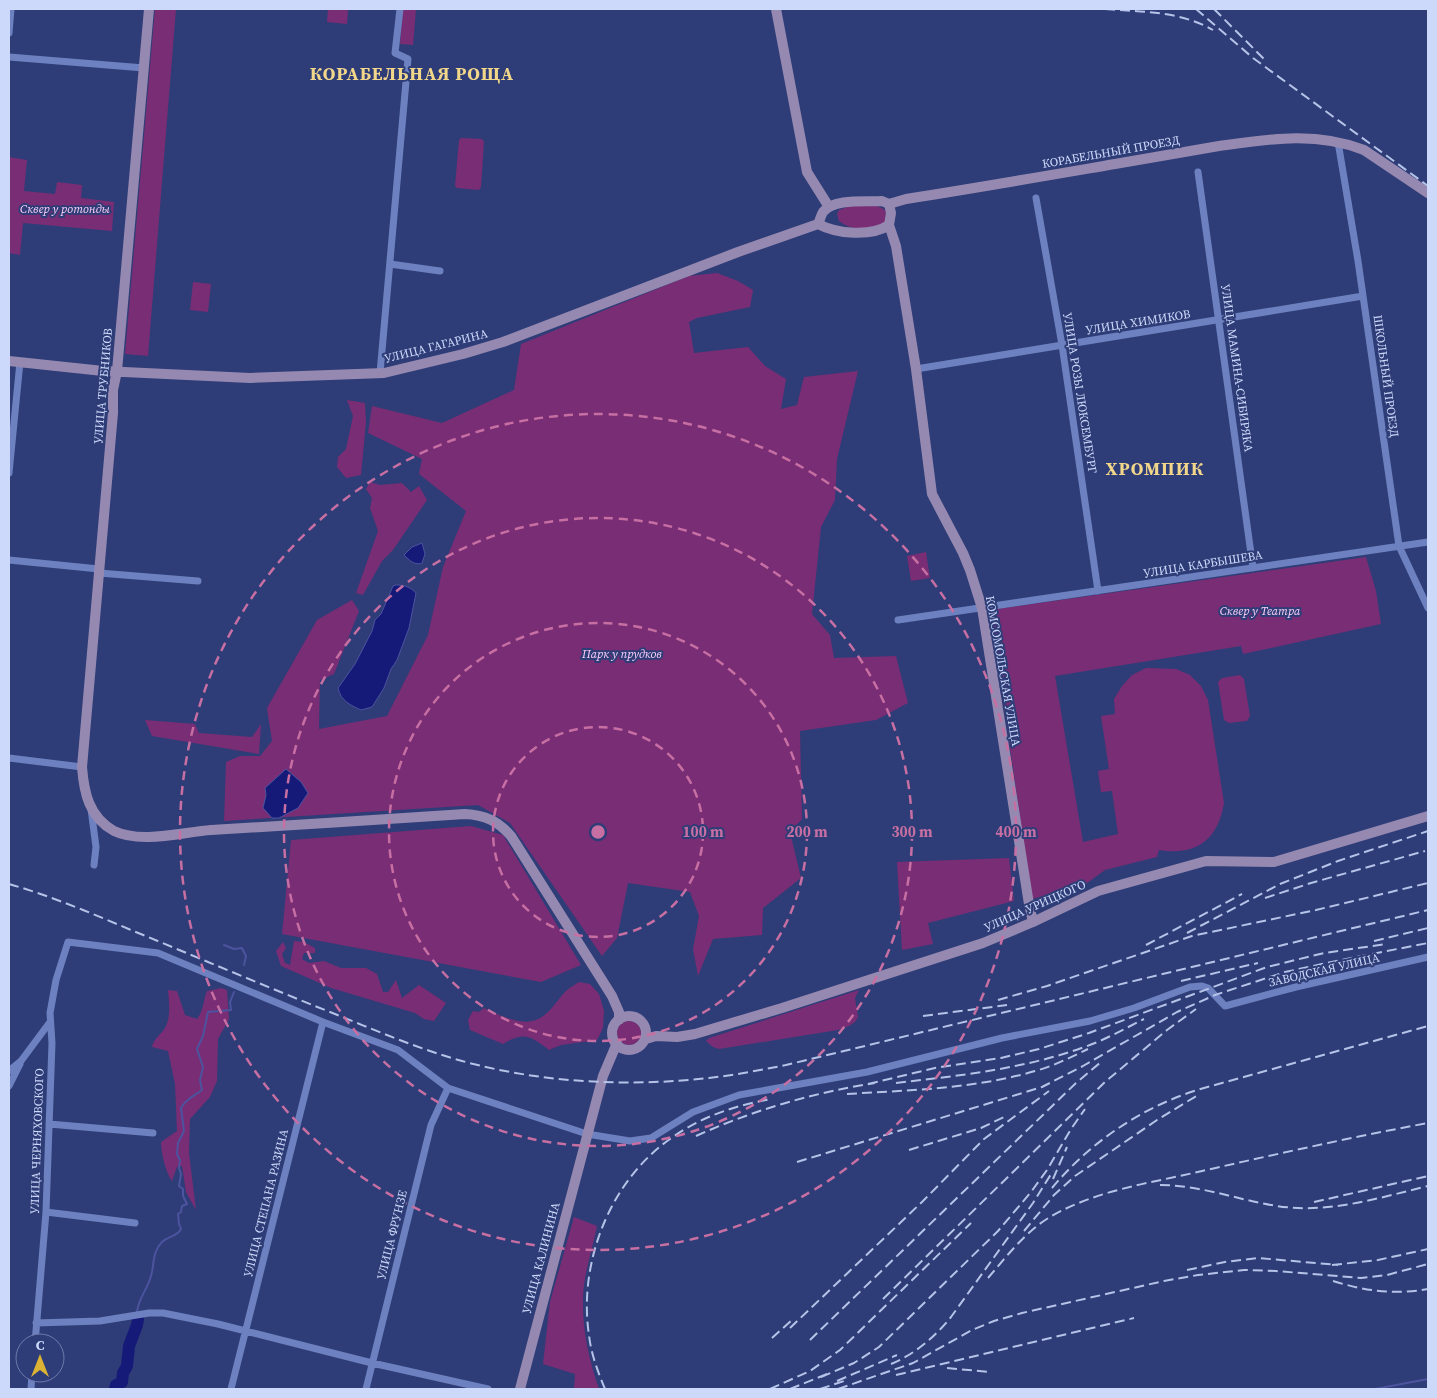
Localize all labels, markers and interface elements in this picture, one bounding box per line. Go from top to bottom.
district label: КОРАБЕЛЬНАЯ РОЩА [310,61,514,86]
street label: КОРАБЕЛЬНЫЙ ПРОЕЗД [1041,132,1181,172]
park label: Сквер у ротонды [20,201,110,217]
street label: УЛИЦА МАМИНА-СИБИРЯКА [1217,283,1257,453]
street label: УЛИЦА ХИМИКОВ [1084,306,1192,338]
street label: УЛИЦА РОЗЫ ЛЮКСЕМБУРГ [1059,311,1101,475]
street label: ШКОЛЬНЫЙ ПРОЕЗД [1369,314,1403,438]
street label: УЛИЦА ГАГАРИНА [383,325,489,367]
street label: УЛИЦА ТРУБНИКОВ [90,327,116,445]
district label: ХРОМПИК [1106,456,1204,481]
street label: УЛИЦА КАРБЫШЕВА [1142,547,1264,581]
street label: КОМСОМОЛЬСКАЯ УЛИЦА [982,595,1024,747]
park label: Сквер у Театра [1220,603,1301,619]
park label: Парк у прудков [581,646,662,662]
text: 100 m [682,821,724,842]
text: 200 m [786,821,828,842]
text: 300 m [891,821,933,842]
text: 400 m [995,821,1037,842]
centre of rings [589,823,607,841]
street label: УЛИЦА УРИЦКОГО [982,876,1088,936]
street label: ЗАВОДСКАЯ УЛИЦА [1267,949,1381,991]
street label: УЛИЦА ЧЕРНЯХОВСКОГО [26,1068,48,1214]
street label: УЛИЦА СТЕПАНА РАЗИНА [240,1127,292,1279]
street label: УЛИЦА ФРУНЗЕ [373,1189,411,1281]
street label: УЛИЦА КАЛИНИНА [518,1200,564,1316]
north arrow [15,1333,65,1383]
text: С [36,1335,45,1355]

